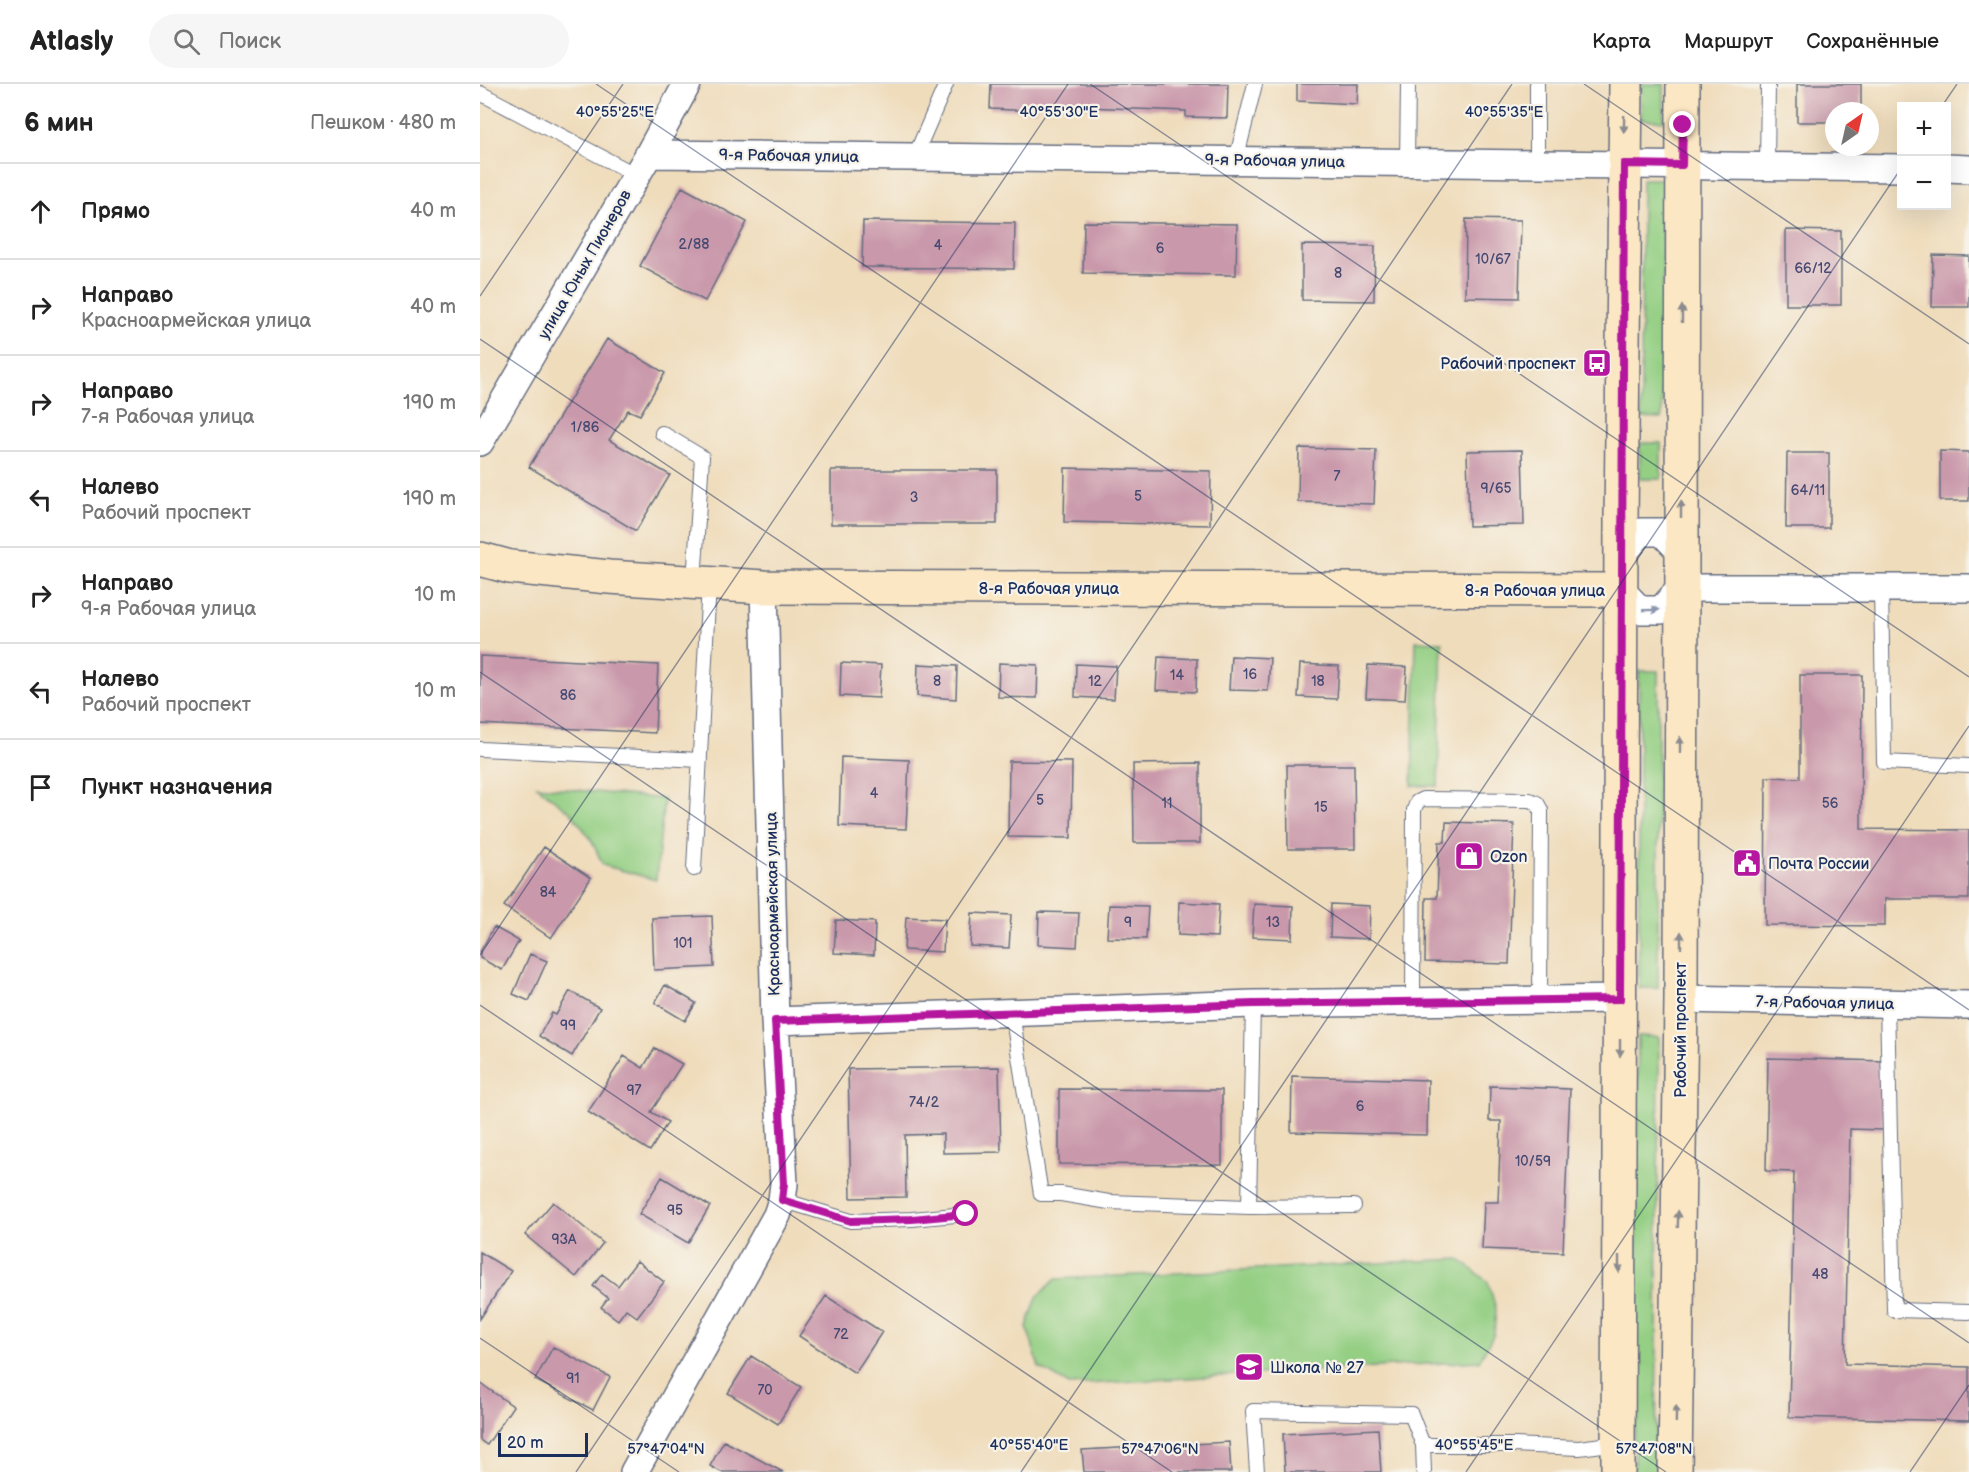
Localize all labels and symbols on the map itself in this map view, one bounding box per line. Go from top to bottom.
north arrow [1825,102,1879,156]
text: 40°55'25"E [576,103,654,122]
text: 40°55'30"E [1020,103,1099,122]
text: 40°55'35"E [1465,103,1543,122]
route end [1669,111,1695,137]
one-way arrow [1620,114,1629,133]
street label: 9-я Рабочая улица [719,146,860,167]
street label: 9-я Рабочая улица [1205,151,1346,172]
street label: улица Юных Пионеров [535,186,636,343]
house number: 2/88 [679,236,709,253]
house number: 4 [934,237,943,254]
house number: 6 [1156,240,1165,257]
house number: 10/67 [1475,251,1511,268]
house number: 66/12 [1794,260,1832,277]
house number: 8 [1334,265,1342,282]
one-way arrow [1677,304,1687,323]
bus stop icon: Рабочий проспект [1581,347,1613,379]
place label: Рабочий проспект [1440,355,1577,374]
house number: 1/86 [571,419,600,436]
house number: 7 [1334,468,1341,485]
house number: 9/65 [1481,480,1512,497]
house number: 64/11 [1791,482,1825,499]
house number: 5 [1134,488,1142,505]
house number: 3 [910,489,918,506]
one-way arrow [1676,499,1686,518]
street label: 8-я Рабочая улица [979,580,1120,599]
street label: 8-я Рабочая улица [1465,582,1606,601]
one-way arrow [1642,605,1661,615]
house number: 16 [1243,666,1257,683]
house number: 14 [1170,667,1184,684]
house number: 8 [933,673,941,690]
house number: 12 [1088,673,1103,690]
house number: 18 [1311,673,1325,690]
house number: 86 [560,687,577,704]
one-way arrow [1675,735,1685,754]
house number: 4 [870,785,879,802]
house number: 5 [1036,792,1044,809]
house number: 11 [1162,795,1172,812]
house number: 56 [1822,795,1839,812]
house number: 15 [1314,799,1328,816]
street label: Красноармейская улица [762,811,785,996]
shop icon: Ozon [1453,840,1485,872]
public building icon: Почта России [1731,847,1763,879]
place label: Ozon [1490,848,1528,867]
place label: Почта России [1768,855,1870,874]
house number: 84 [540,884,557,901]
house number: 9 [1124,914,1132,931]
house number: 13 [1266,914,1280,931]
one-way arrow [1676,930,1685,949]
house number: 101 [673,935,693,952]
street label: Рабочий проспект [1672,961,1691,1098]
street label: 7-я Рабочая улица [1755,993,1895,1014]
house number: 99 [560,1017,576,1034]
one-way arrow [1615,1038,1625,1057]
house number: 97 [627,1082,642,1099]
house number: 74/2 [909,1094,940,1111]
house number: 6 [1356,1098,1365,1115]
house number: 10/59 [1515,1153,1551,1170]
route start [952,1200,978,1226]
house number: 95 [667,1202,683,1219]
one-way arrow [1673,1209,1683,1228]
house number: 93А [551,1231,577,1248]
one-way arrow [1614,1254,1624,1273]
house number: 48 [1812,1266,1828,1283]
house number: 72 [833,1326,849,1343]
school or university icon: Школа № 27 [1233,1351,1265,1383]
place label: Школа № 27 [1270,1359,1364,1378]
house number: 91 [566,1370,580,1387]
house number: 70 [757,1382,773,1399]
one-way arrow [1671,1404,1681,1423]
scale bar [498,1430,588,1458]
text: 40°55'40"E [990,1436,1069,1455]
text: 40°55'45"E [1435,1436,1513,1455]
text: 57°47'04"N [627,1440,705,1459]
text: 57°47'06"N [1121,1440,1199,1459]
text: 57°47'08"N [1615,1440,1693,1459]

